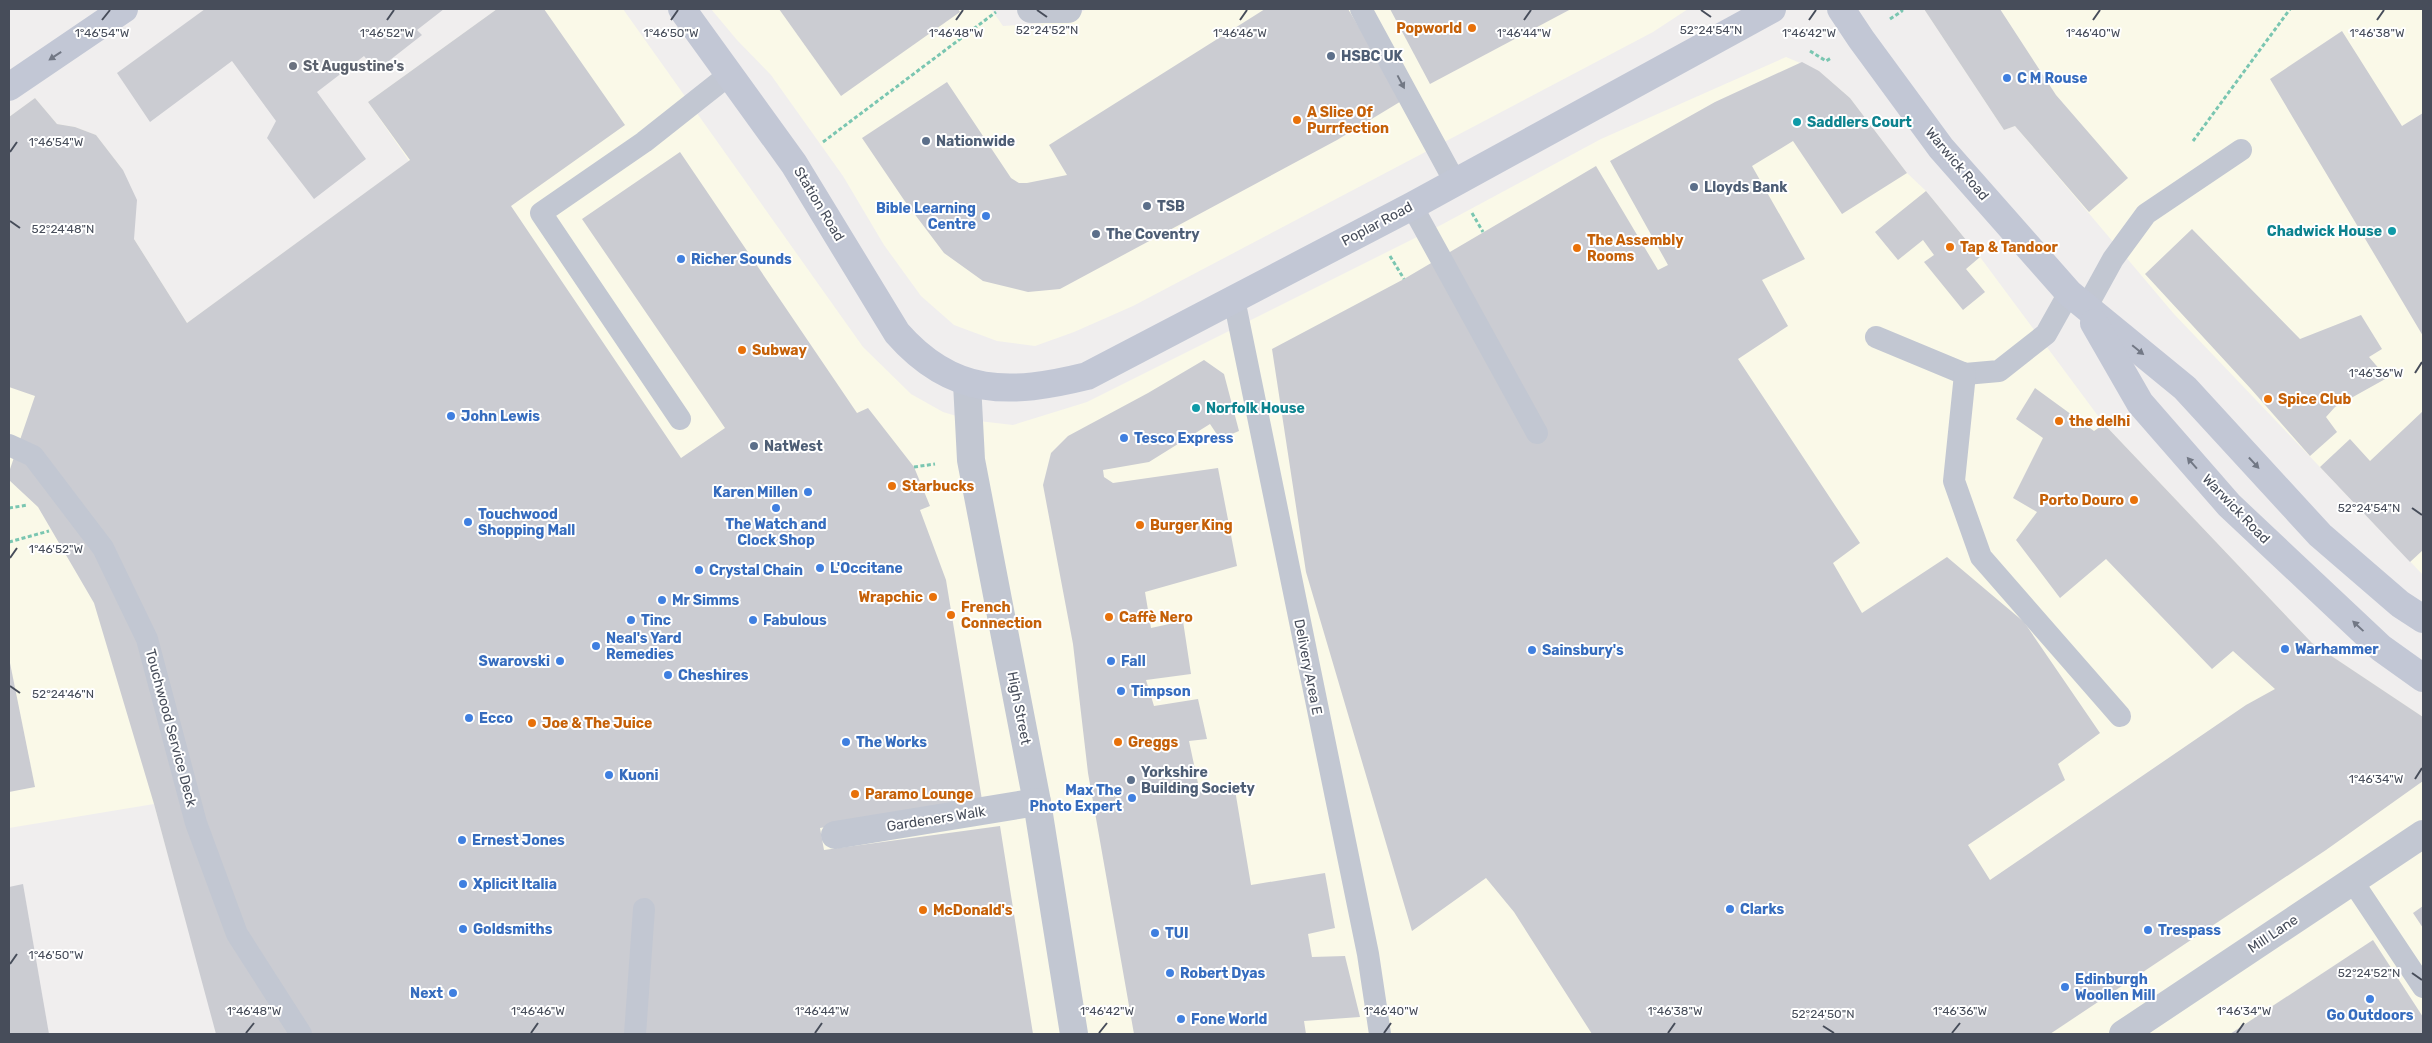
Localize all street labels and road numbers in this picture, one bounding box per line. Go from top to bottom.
street label: Warwick Road [1922,124,1992,204]
street label: Station Road [790,164,848,244]
street label: Poplar Road [1339,198,1415,250]
street label: Warwick Road [2199,471,2273,547]
street label: Delivery Area E [1290,618,1326,716]
street label: Touchwood Service Deck [142,647,200,810]
street label: High Street [1004,670,1035,747]
street label: Gardeners Walk [885,803,987,835]
street label: Mill Lane [2245,911,2301,957]

